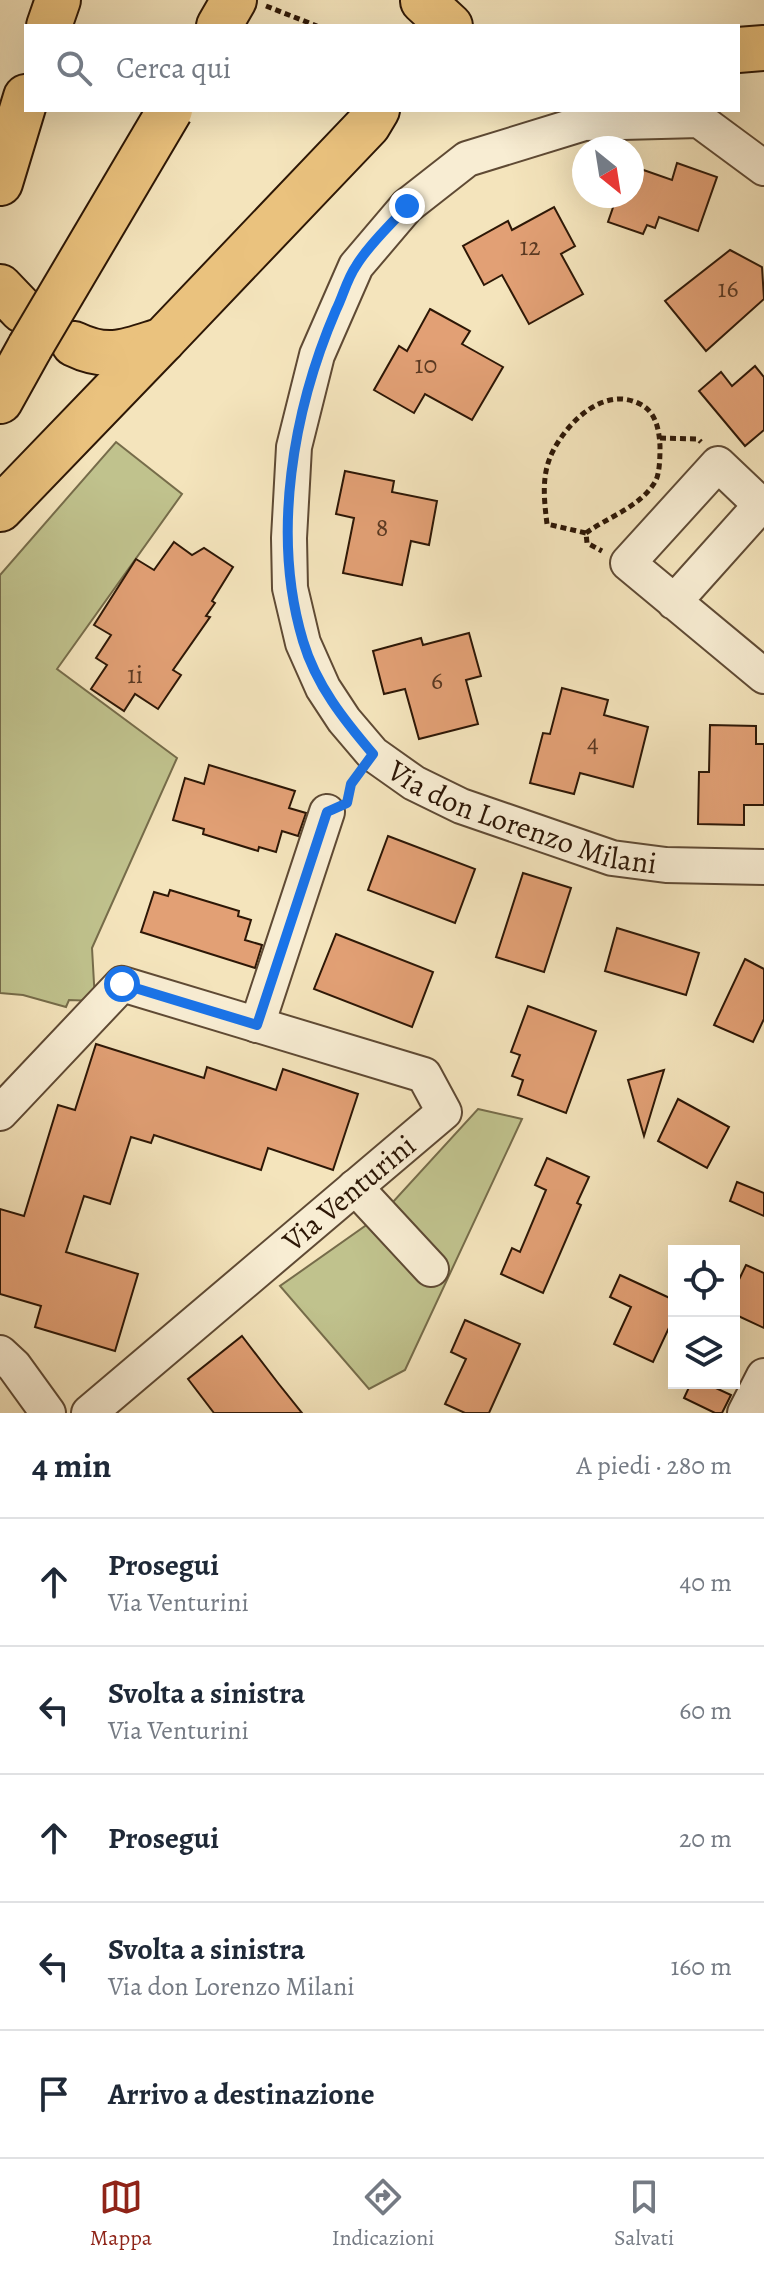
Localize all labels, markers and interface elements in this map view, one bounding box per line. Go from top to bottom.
search box [24,24,740,112]
icon: search [52,46,96,90]
text: Cerca qui [116,48,231,88]
north arrow [572,136,644,208]
route end [389,188,425,224]
house number: 12 [519,229,541,264]
house number: 16 [718,271,738,306]
house number: 10 [415,347,437,382]
house number: 8 [376,510,388,545]
house number: 1i [127,657,143,692]
house number: 6 [431,663,443,698]
house number: 4 [587,726,599,761]
street label: Via don Lorenzo Milani [379,750,659,884]
route start [104,966,140,1002]
street label: Via Venturini [273,1125,424,1261]
map controls [668,1245,740,1389]
button: locate [668,1245,740,1317]
button: layers [668,1317,740,1389]
text: 4 min [32,1442,111,1489]
text: A piedi · 280 m [577,1448,732,1483]
text: Prosegui [108,1545,219,1585]
icon: ahead [32,1560,76,1604]
text: 40 m [680,1565,732,1600]
text: Via Venturini [108,1585,249,1620]
text: Svolta a sinistra [108,1673,305,1713]
icon: left [32,1688,76,1732]
text: 60 m [679,1693,732,1728]
text: Via Venturini [108,1713,249,1748]
icon: ahead [32,1816,76,1860]
text: Prosegui [108,1818,219,1858]
text: 20 m [679,1821,732,1856]
text: Svolta a sinistra [108,1929,305,1969]
icon: left [32,1944,76,1988]
text: 160 m [670,1949,732,1984]
text: Via don Lorenzo Milani [108,1969,355,2004]
icon: arrive [32,2072,76,2116]
text: Arrivo a destinazione [108,2074,375,2114]
tab: Mappa [90,2175,152,2253]
tab: Indicazioni [332,2175,434,2253]
tab: Salvati [614,2175,674,2253]

